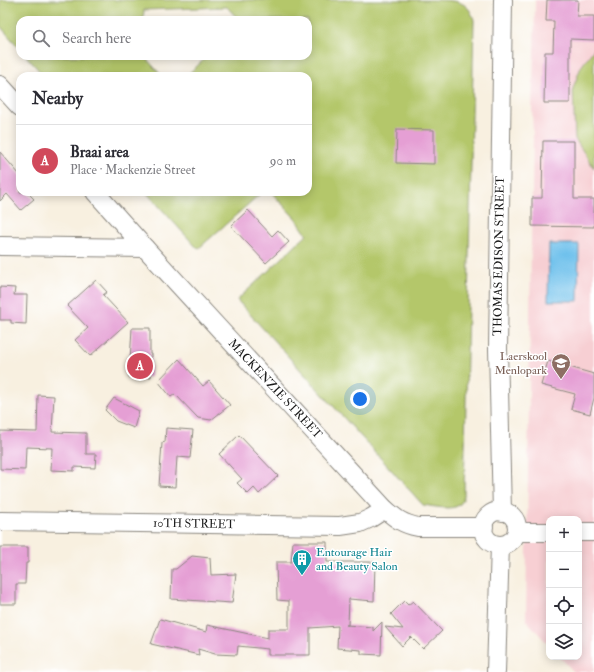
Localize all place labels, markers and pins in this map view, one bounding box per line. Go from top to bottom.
place label: Laerskool Menlopark [494,349,547,378]
pin: A [127,351,153,381]
school or university icon: Laerskool Menlopark [550,352,572,380]
place label: Entourage Hair and Beauty Salon [316,545,398,574]
building icon: Entourage Hair and Beauty Salon [291,548,313,576]

